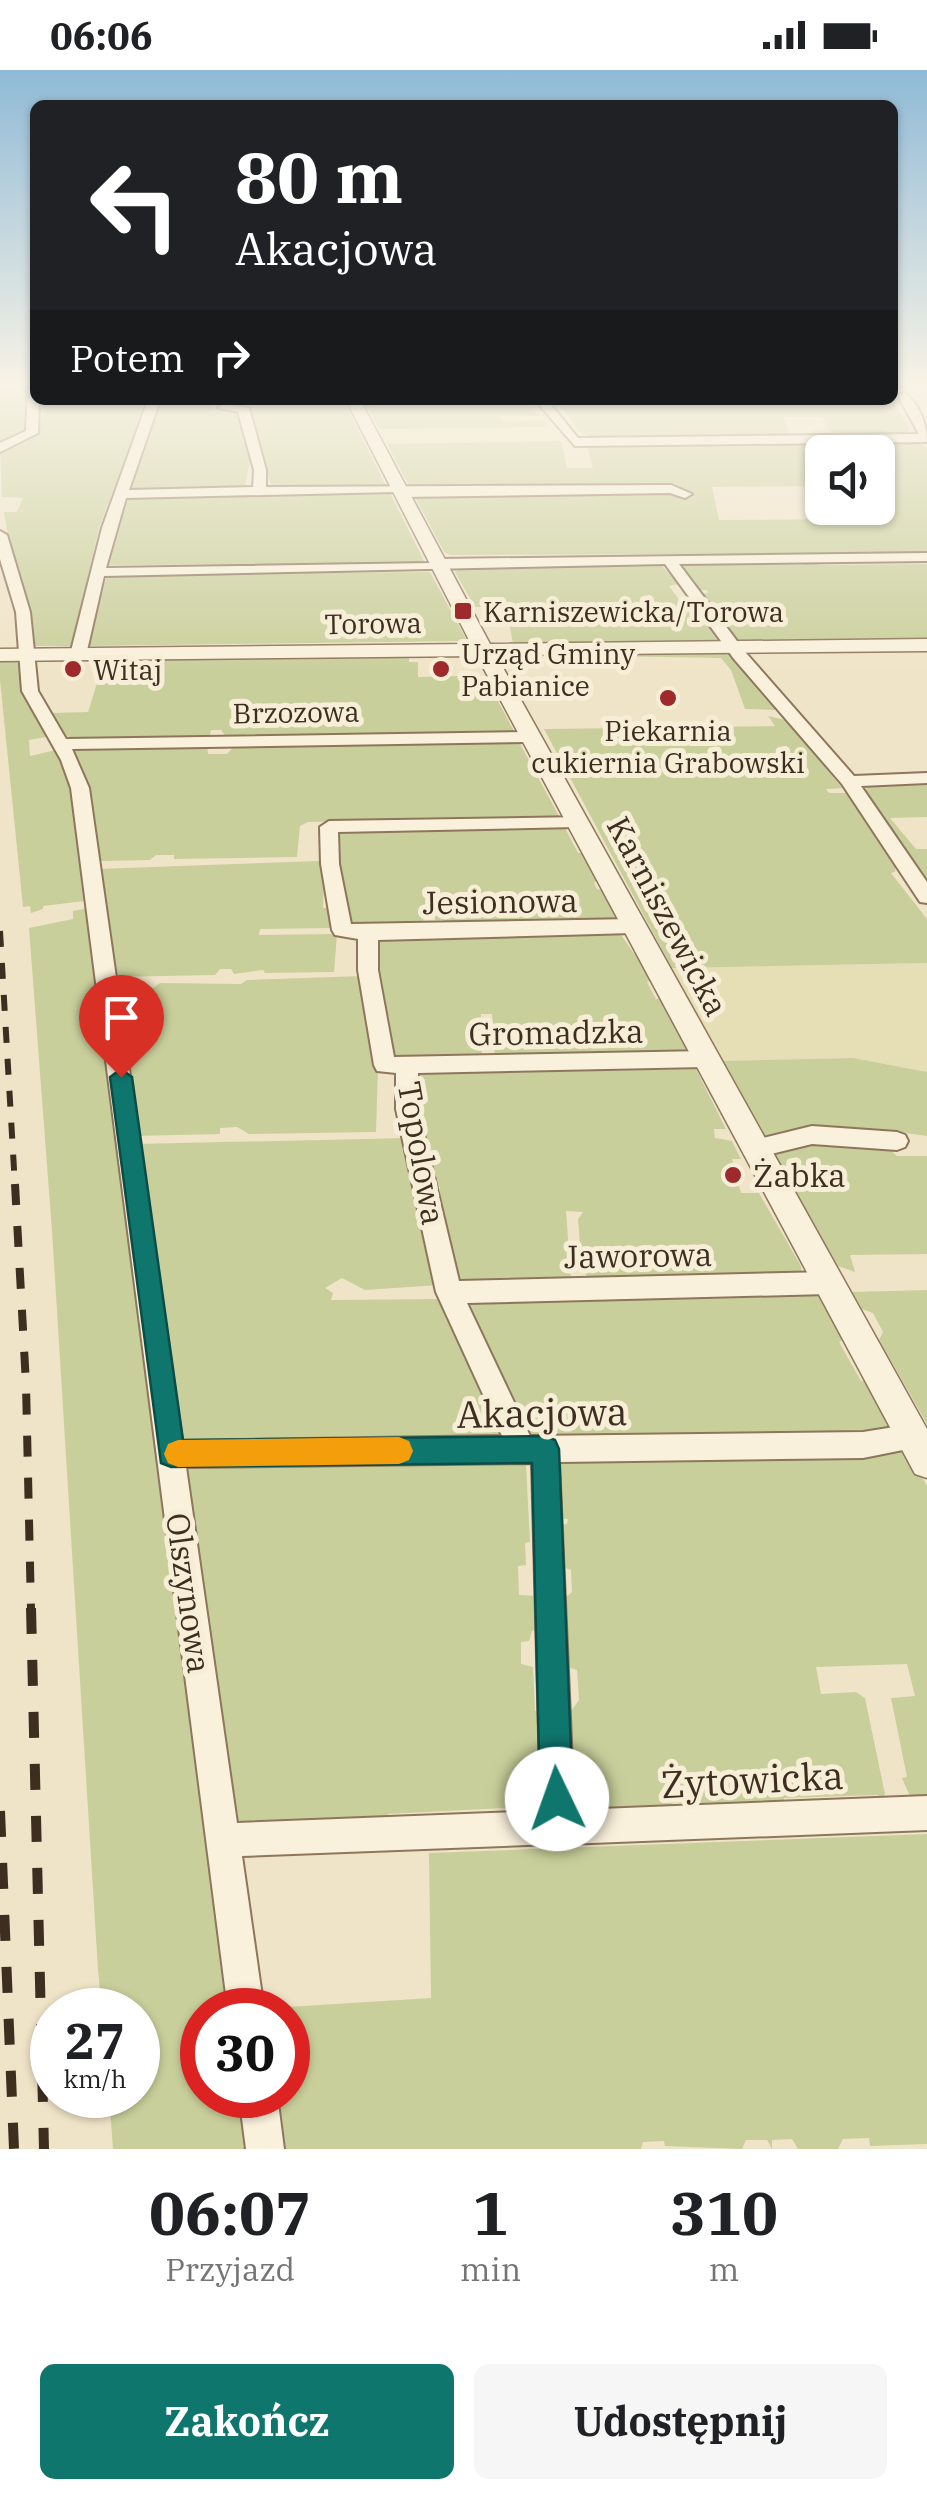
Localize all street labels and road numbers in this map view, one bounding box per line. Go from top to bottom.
street label: Torowa [324,604,422,642]
street label: Brzozowa [232,692,360,732]
street label: Karniszewicka [598,809,738,1023]
street label: Jesionowa [422,879,578,923]
street label: Gromadzka [468,1009,644,1055]
street label: Topolowa [389,1078,455,1228]
street label: Jaworowa [563,1233,713,1277]
street label: Akacjowa [456,1386,628,1438]
street label: Olszynowa [157,1510,221,1676]
street label: Żytowicka [659,1750,845,1808]

